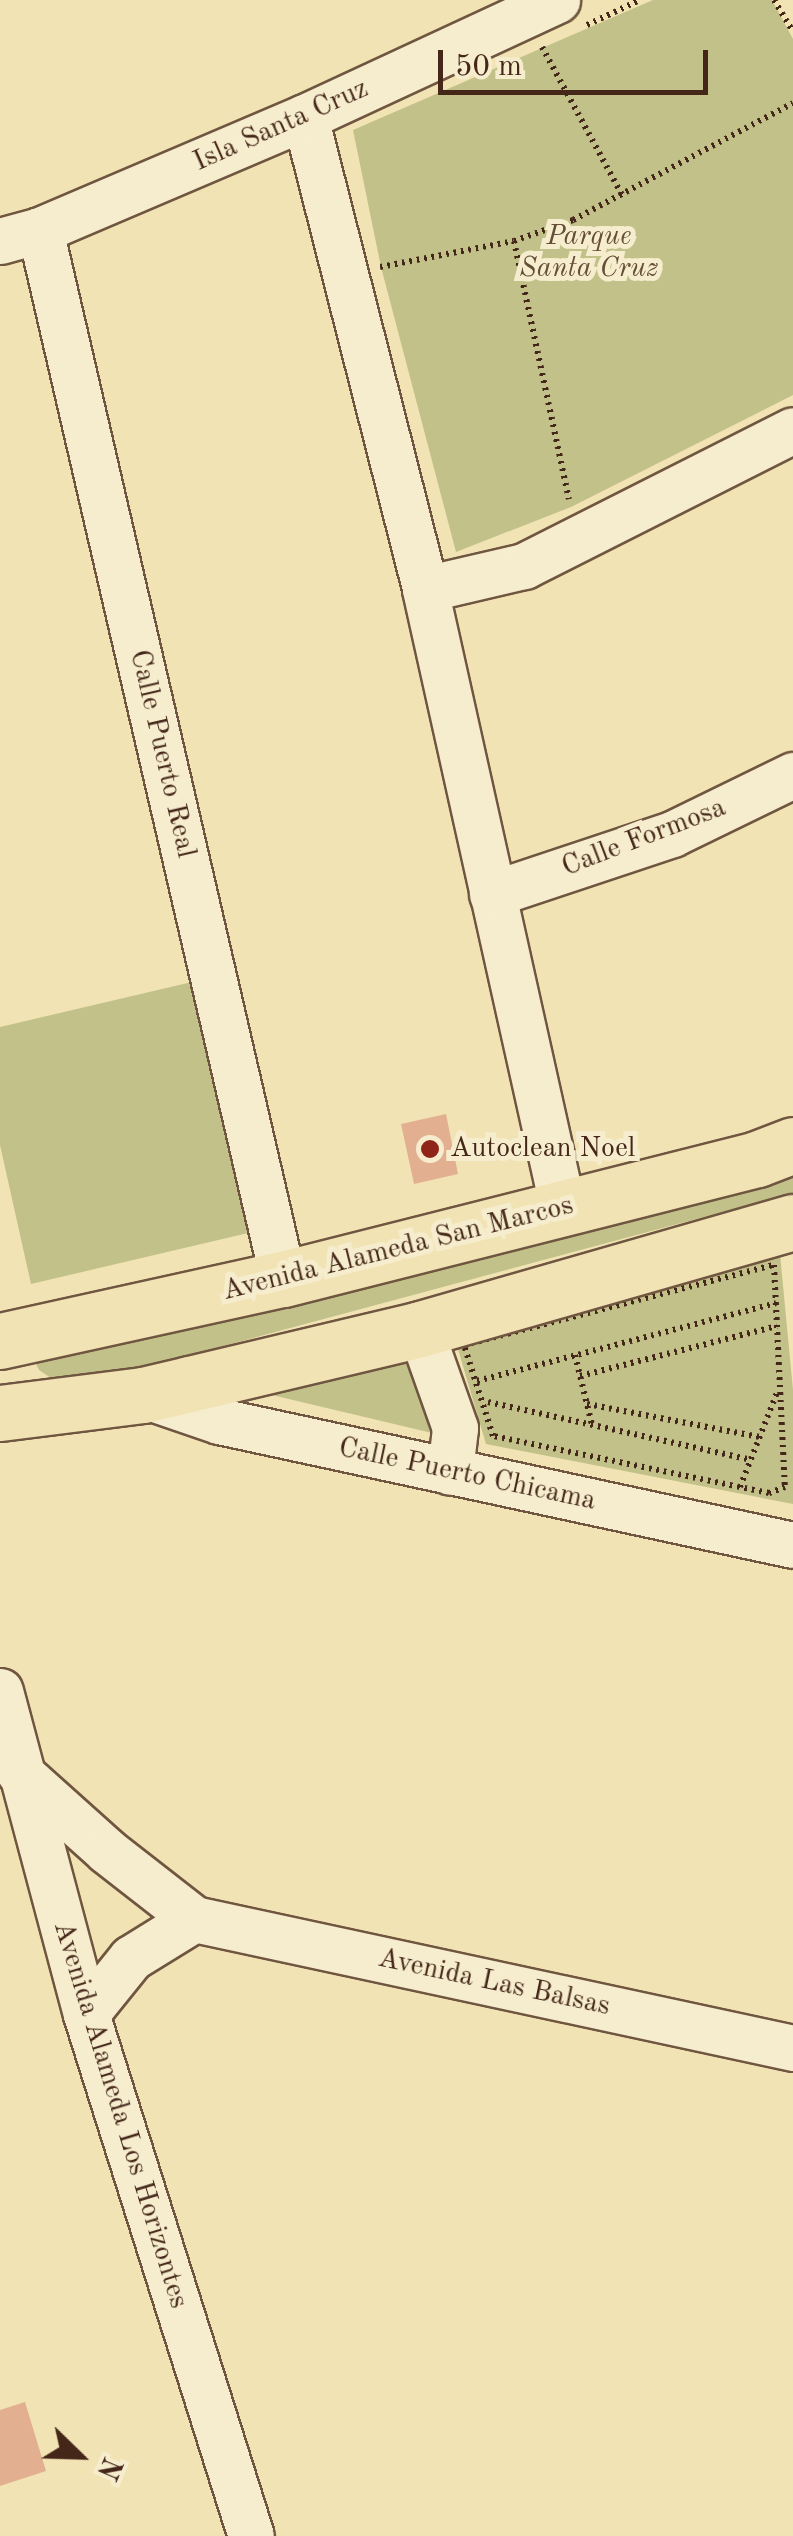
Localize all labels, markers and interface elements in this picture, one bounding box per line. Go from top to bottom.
scale bar [443,30,713,92]
text: 50 m [455,52,522,82]
street label: Isla Santa Cruz [188,72,374,180]
park label: Parque Santa Cruz [519,220,659,286]
street label: Calle Puerto Real [122,647,202,861]
street label: Calle Formosa [557,791,731,885]
place label: Autoclean Noel [450,1132,635,1166]
marker: Autoclean Noel [419,1138,441,1160]
street label: Avenida Alameda San Marcos [219,1189,577,1309]
street label: Calle Puerto Chicama [335,1431,599,1519]
street label: Avenida Alameda Los Horizontes [45,1917,195,2313]
street label: Avenida Las Balsas [375,1942,613,2024]
north arrow [30,2406,130,2506]
text: N [91,2452,125,2483]

